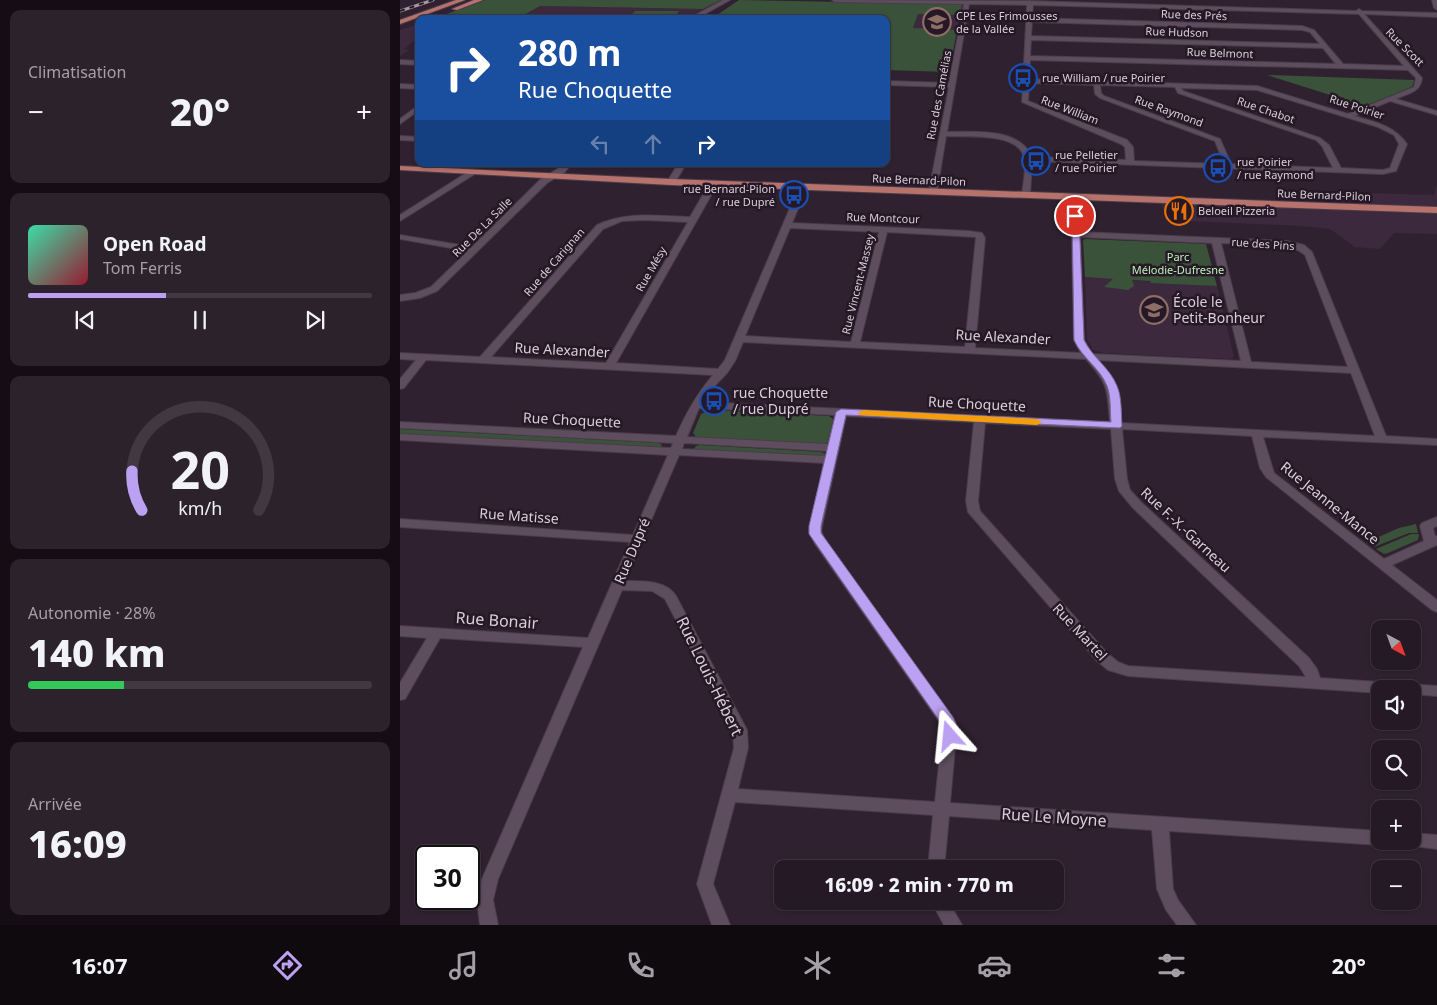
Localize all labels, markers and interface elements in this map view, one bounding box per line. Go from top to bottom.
street label: Rue des Prés [1161,6,1227,23]
school or university icon: CPE Les Frimousses de la Vallée [922,7,952,37]
place label: CPE Les Frimousses de la Vallée [956,8,1058,36]
street label: Rue Hudson [1145,23,1209,40]
street label: Rue Scott [1383,24,1428,69]
text: 280 m [518,29,621,76]
icon: right [435,35,500,100]
street label: Rue Belmont [1186,44,1254,61]
street label: Rue des Camélias [923,49,955,141]
text: Climatisation [28,61,126,83]
bus stop icon: rue William / rue Poirier [1008,63,1038,93]
place label: rue William / rue Poirier [1042,70,1165,85]
text: Rue Choquette [518,74,672,104]
text: 20° [170,85,230,137]
street label: Rue Raymond [1133,91,1205,130]
street label: Rue Poirier [1328,91,1387,123]
text: − [28,92,44,130]
text: + [356,92,372,130]
street label: Rue William [1039,92,1101,127]
street label: Rue Chabot [1235,93,1297,126]
icon: left [586,130,614,158]
icon: ahead [639,130,667,158]
icon: right [692,130,720,158]
bus stop icon: rue Pelletier / rue Poirier [1021,146,1051,176]
place label: rue Pelletier / rue Poirier [1055,147,1118,175]
bus stop icon: rue Poirier / rue Raymond [1203,153,1233,183]
place label: rue Poirier / rue Raymond [1237,154,1313,182]
street label: Rue Bernard-Pilon [872,170,966,189]
bus stop icon: rue Bernard-Pilon / rue Dupré [779,180,809,210]
place label: rue Bernard-Pilon / rue Dupré [683,181,775,209]
street label: Rue Bernard-Pilon [1277,185,1371,204]
street label: Rue De La Salle [449,194,515,260]
pin [1054,195,1096,237]
restaurant icon: Beloeil Pizzeria [1164,196,1194,226]
icon: arrive [1061,202,1089,230]
place label: Beloeil Pizzeria [1198,203,1275,218]
street label: Rue Montcour [846,209,920,226]
street label: Rue de Carignan [520,224,587,299]
text: Open Road [103,231,206,257]
street label: Rue Vincent-Massey [838,232,877,336]
street label: rue des Pins [1231,234,1295,253]
street label: Rue Mésy [632,243,670,294]
park label: Parc Mélodie-Dufresne [1132,249,1224,277]
text: Tom Ferris [103,257,182,279]
place label: École le Petit-Bonheur [1173,292,1265,327]
school or university icon: École le Petit-Bonheur [1139,295,1169,325]
icon: previous [71,306,99,334]
icon: pause [186,306,214,334]
icon: next [301,306,329,334]
street label: Rue Alexander [955,325,1051,348]
street label: Rue Alexander [514,338,610,361]
place label: rue Choquette / rue Dupré [733,383,828,418]
bus stop icon: rue Choquette / rue Dupré [699,386,729,416]
street label: Rue Choquette [928,391,1027,416]
street label: Rue Choquette [523,407,622,432]
text: 20 [170,433,230,504]
street label: Rue Jeanne-Mance [1277,457,1384,548]
street label: Rue F.-X.-Garneau [1137,483,1236,576]
text: km/h [178,496,222,520]
street label: Rue Matisse [479,503,559,528]
street label: Rue Dupré [609,515,654,587]
street label: Rue Martel [1049,599,1112,664]
text: Autonomie · 28% [28,602,155,624]
street label: Rue Bonair [455,606,539,634]
street label: Rue Louis-Hébert [672,613,748,739]
north arrow [1371,620,1421,670]
map controls [1371,620,1421,910]
text: 140 km [28,626,166,678]
button: sound [1371,680,1421,730]
position arrow [923,709,975,761]
button: search [1371,740,1421,790]
text: Arrivée [28,793,82,815]
button: + [1371,800,1421,850]
street label: Rue Le Moyne [1001,802,1107,832]
text: 16:09 [28,817,127,869]
speed limit sign: 30 [415,845,480,910]
button: − [1371,860,1421,910]
text: 16:09 · 2 min · 770 m [824,872,1014,898]
icon: directions [270,948,305,983]
icon: music [446,948,481,983]
icon: phone [623,948,658,983]
icon: climate [800,948,835,983]
icon: car [977,948,1012,983]
icon: filters [1154,948,1189,983]
text: 16:07 [71,950,128,980]
text: 20° [1331,950,1366,980]

